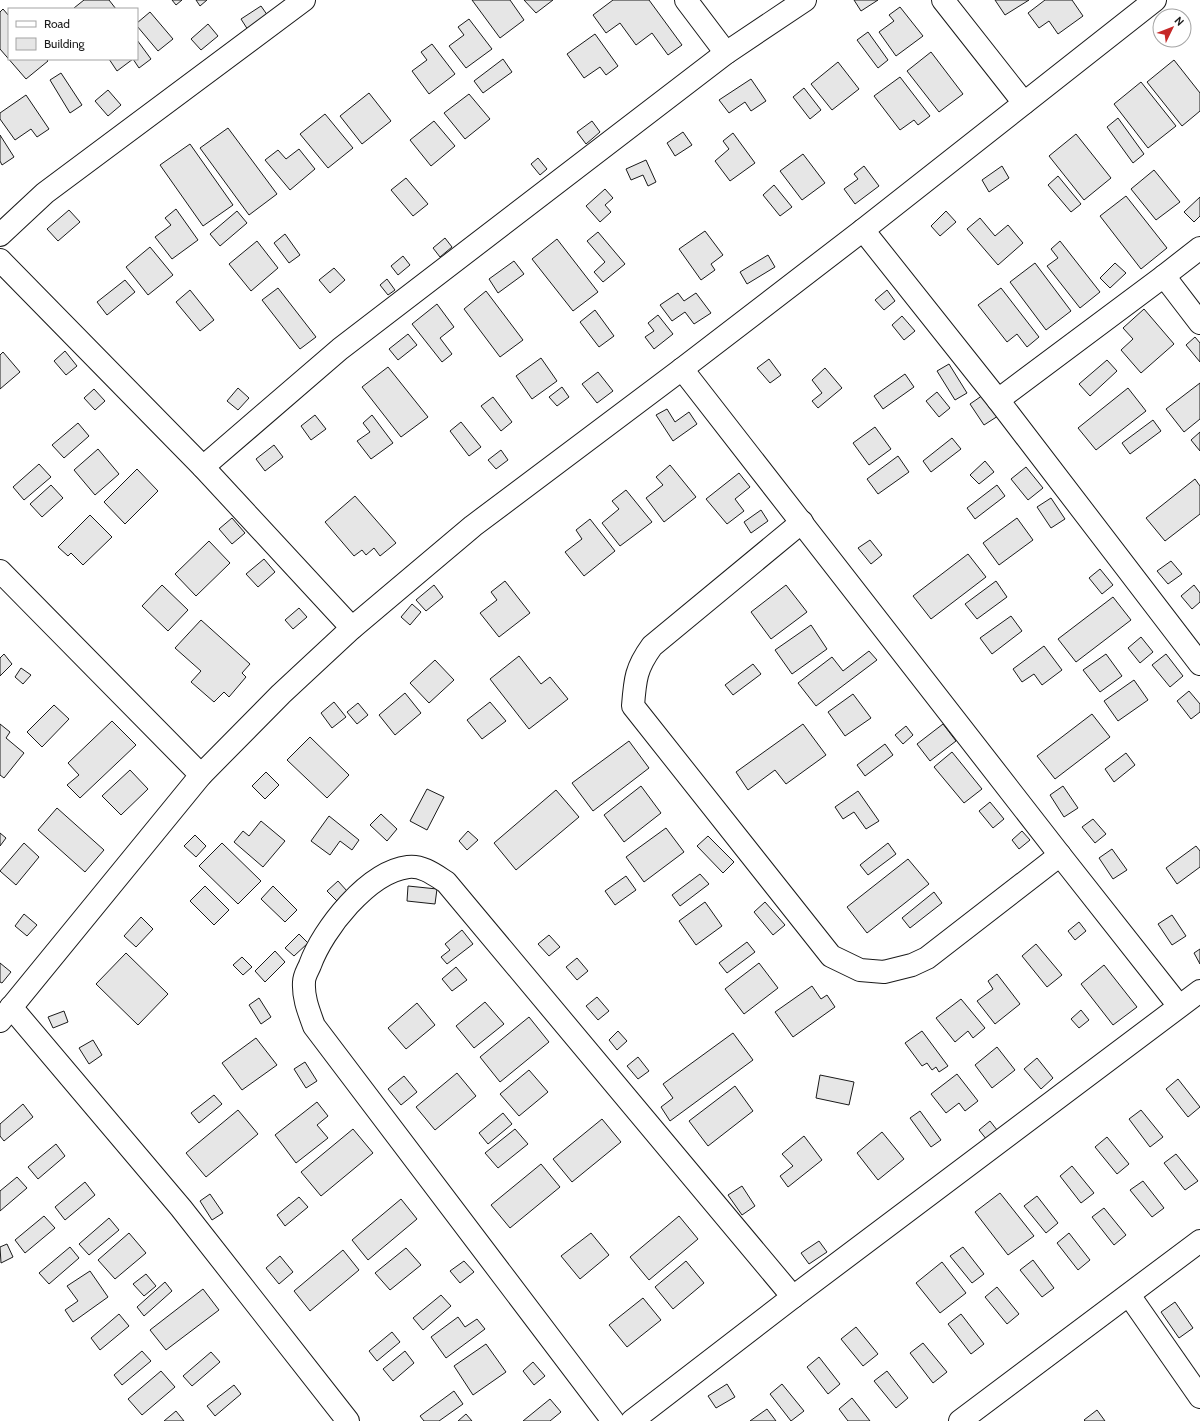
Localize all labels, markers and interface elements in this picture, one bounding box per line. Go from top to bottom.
legend [8,8,138,60]
north arrow [1152,8,1192,48]
text: N [1172,14,1187,29]
text: Road [44,16,70,31]
text: Building [44,36,86,51]

